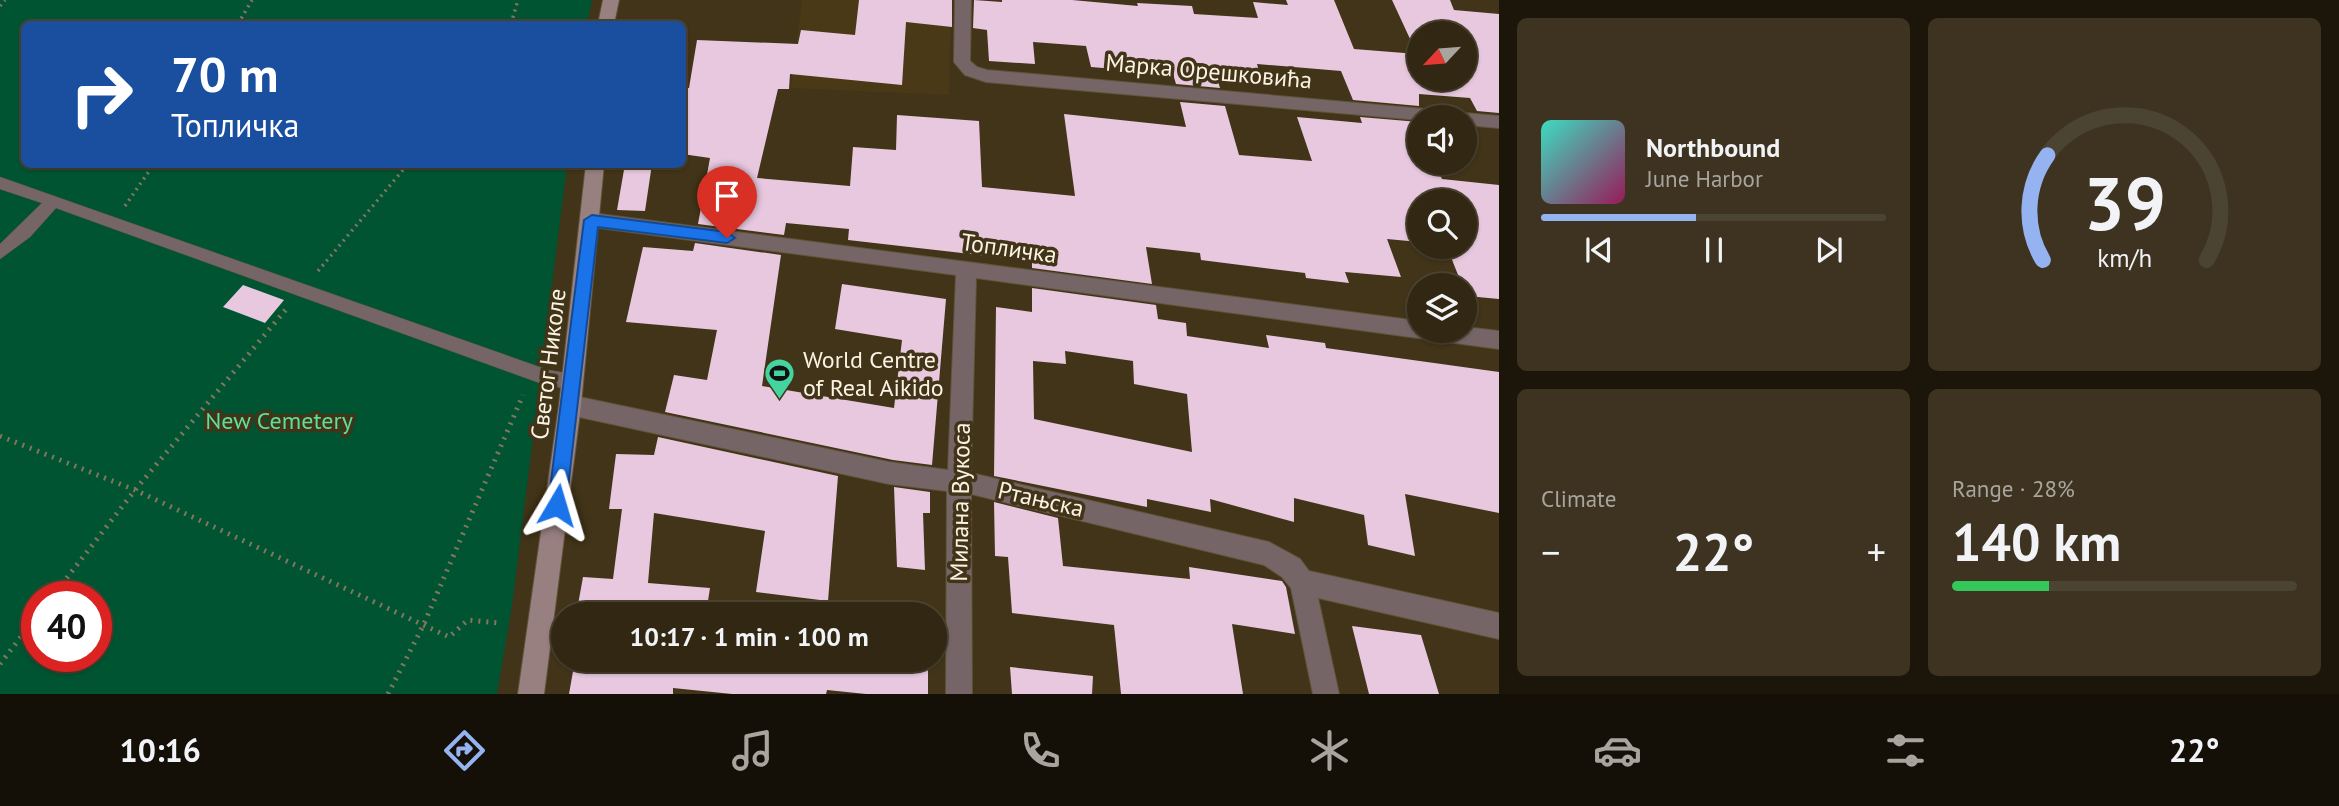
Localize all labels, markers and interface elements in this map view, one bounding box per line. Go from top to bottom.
north arrow [1407,21,1477,91]
map controls [1407,21,1477,343]
text: 70 m [171,42,278,106]
street label: Марка Орешковића [1104,47,1314,95]
icon: right [56,49,147,140]
text: Топличка [171,104,299,146]
button: sound [1407,105,1477,175]
text: Northbound [1646,131,1780,164]
text: 39 [2083,157,2166,251]
text: June Harbor [1646,164,1763,193]
pin [697,166,757,238]
icon: arrive [708,177,746,215]
button: search [1407,189,1477,259]
street label: Топличка [959,226,1059,270]
icon: previous [1580,231,1618,269]
icon: pause [1695,231,1733,269]
icon: next [1810,231,1848,269]
text: km/h [2097,242,2152,274]
button: layers [1407,273,1477,343]
street label: Светог Николе [523,287,573,441]
place label: World Centre of Real Aikido [803,344,944,403]
sports icon: World Centre of Real Aikido [763,356,797,400]
park label: New Cemetery [205,405,353,436]
street label: Милана Вукоса [943,422,977,582]
position arrow [520,468,594,542]
street label: Ртањска [995,474,1087,524]
text: Range · 28% [1952,474,2075,503]
text: Climate [1541,484,1616,513]
text: 140 km [1952,508,2121,575]
text: 22° [1673,518,1754,585]
text: − [1541,527,1560,576]
text: + [1867,527,1886,576]
speed limit sign: 40 [21,581,112,672]
text: 10:17 · 1 min · 100 m [629,620,869,653]
icon: directions [440,726,489,775]
icon: music [728,726,777,775]
icon: phone [1016,726,1065,775]
icon: climate [1305,726,1354,775]
icon: car [1593,726,1642,775]
icon: filters [1881,726,1930,775]
text: 10:16 [120,729,201,771]
text: 22° [2169,729,2219,771]

